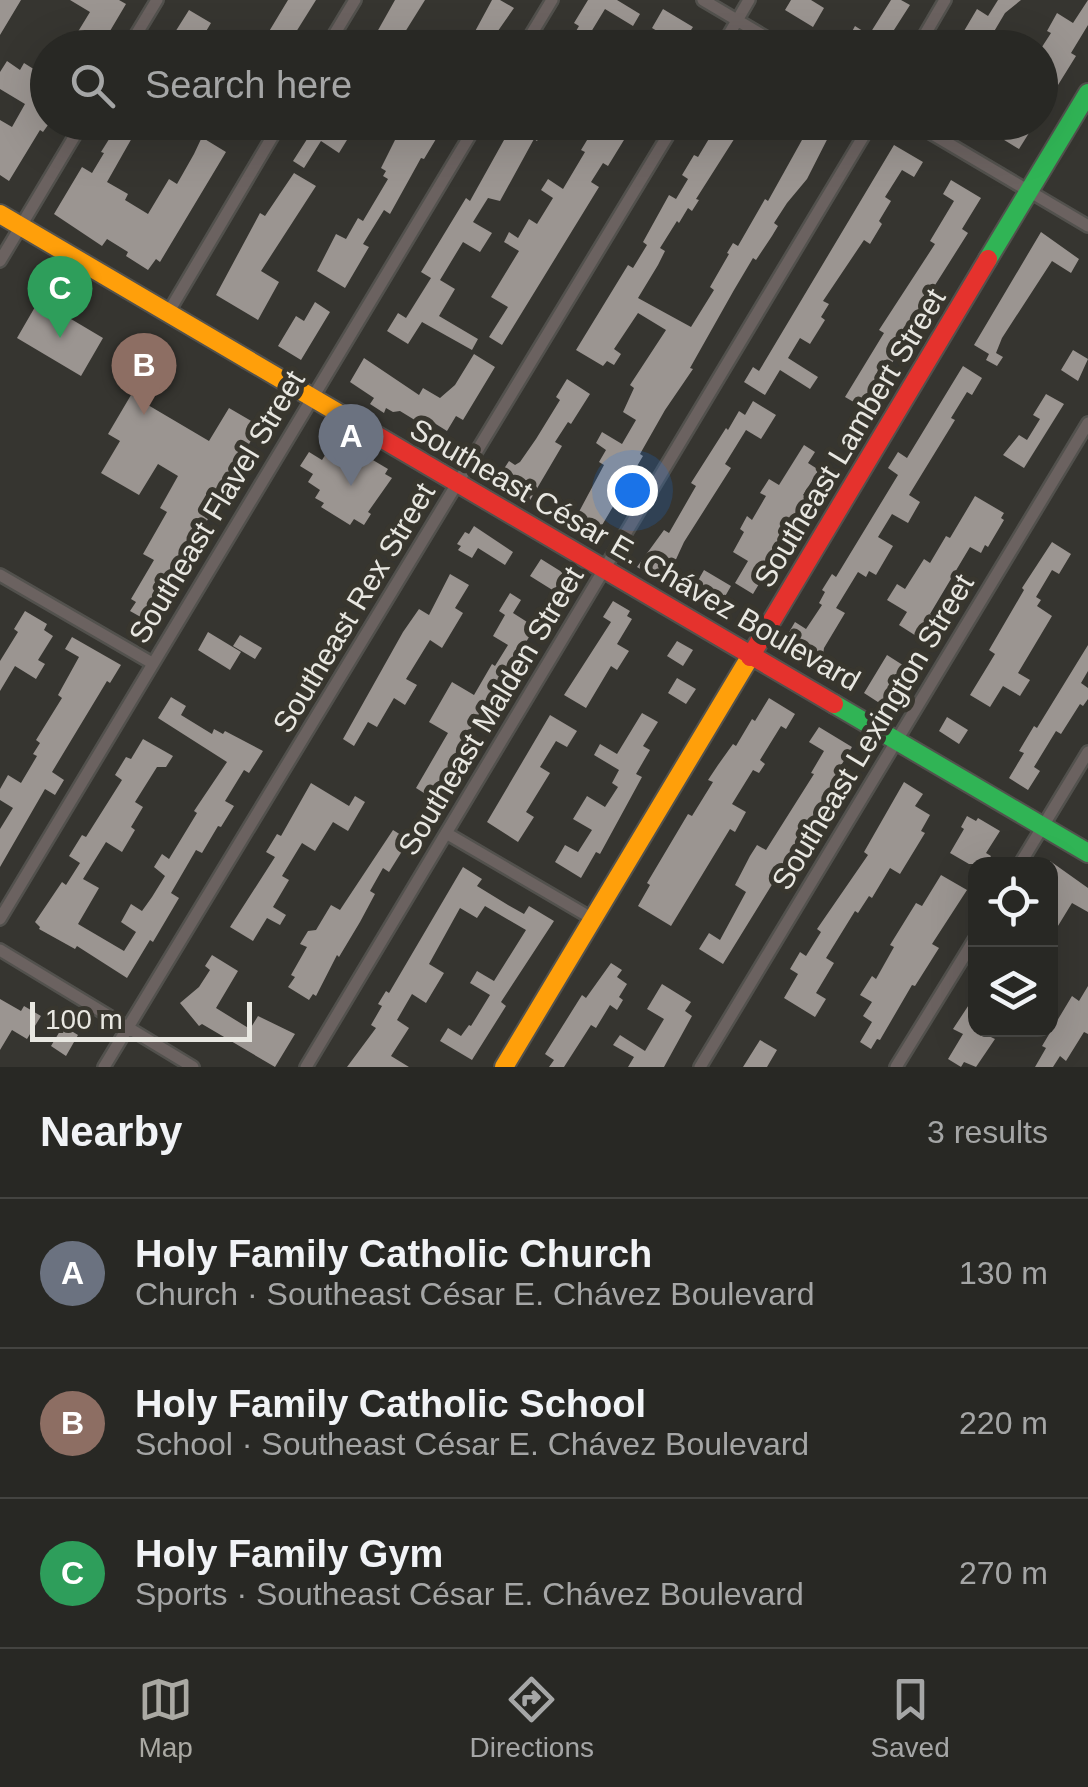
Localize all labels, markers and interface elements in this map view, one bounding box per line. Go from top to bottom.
search box [30,30,1058,140]
icon: search [65,58,120,113]
text: Search here [145,64,352,106]
pin: C [28,255,92,338]
street label: Southeast Lambert Street [747,282,952,593]
pin: B [112,332,176,415]
street label: Southeast Flavel Street [122,364,311,649]
pin: A [318,404,384,486]
street label: Southeast César E. Chávez Boulevard [405,412,866,697]
your location [607,465,658,516]
street label: Southeast Rex Street [266,476,441,738]
street label: Southeast Malden Street [391,560,590,861]
street label: Southeast Lexington Street [765,568,980,895]
map controls [968,857,1058,1037]
button: locate [968,857,1058,947]
button: layers [968,947,1058,1037]
scale bar [30,997,252,1042]
text: 100 m [45,1004,123,1035]
text: Nearby [40,1108,182,1155]
text: 3 results [927,1114,1048,1150]
text: Holy Family Catholic Church [135,1233,652,1275]
text: A [61,1255,84,1291]
text: 130 m [959,1255,1048,1291]
text: Church · Southeast César E. Chávez Boulevard [135,1276,814,1312]
text: Holy Family Catholic School [135,1383,646,1425]
text: B [61,1405,84,1441]
text: 220 m [959,1405,1048,1441]
text: School · Southeast César E. Chávez Boulevard [135,1426,809,1462]
text: Holy Family Gym [135,1533,443,1575]
text: C [61,1555,84,1591]
text: 270 m [959,1555,1048,1591]
text: Sports · Southeast César E. Chávez Boulevard [135,1576,804,1612]
tab: Map [138,1672,193,1764]
tab: Directions [470,1672,594,1764]
tab: Saved [870,1672,950,1764]

